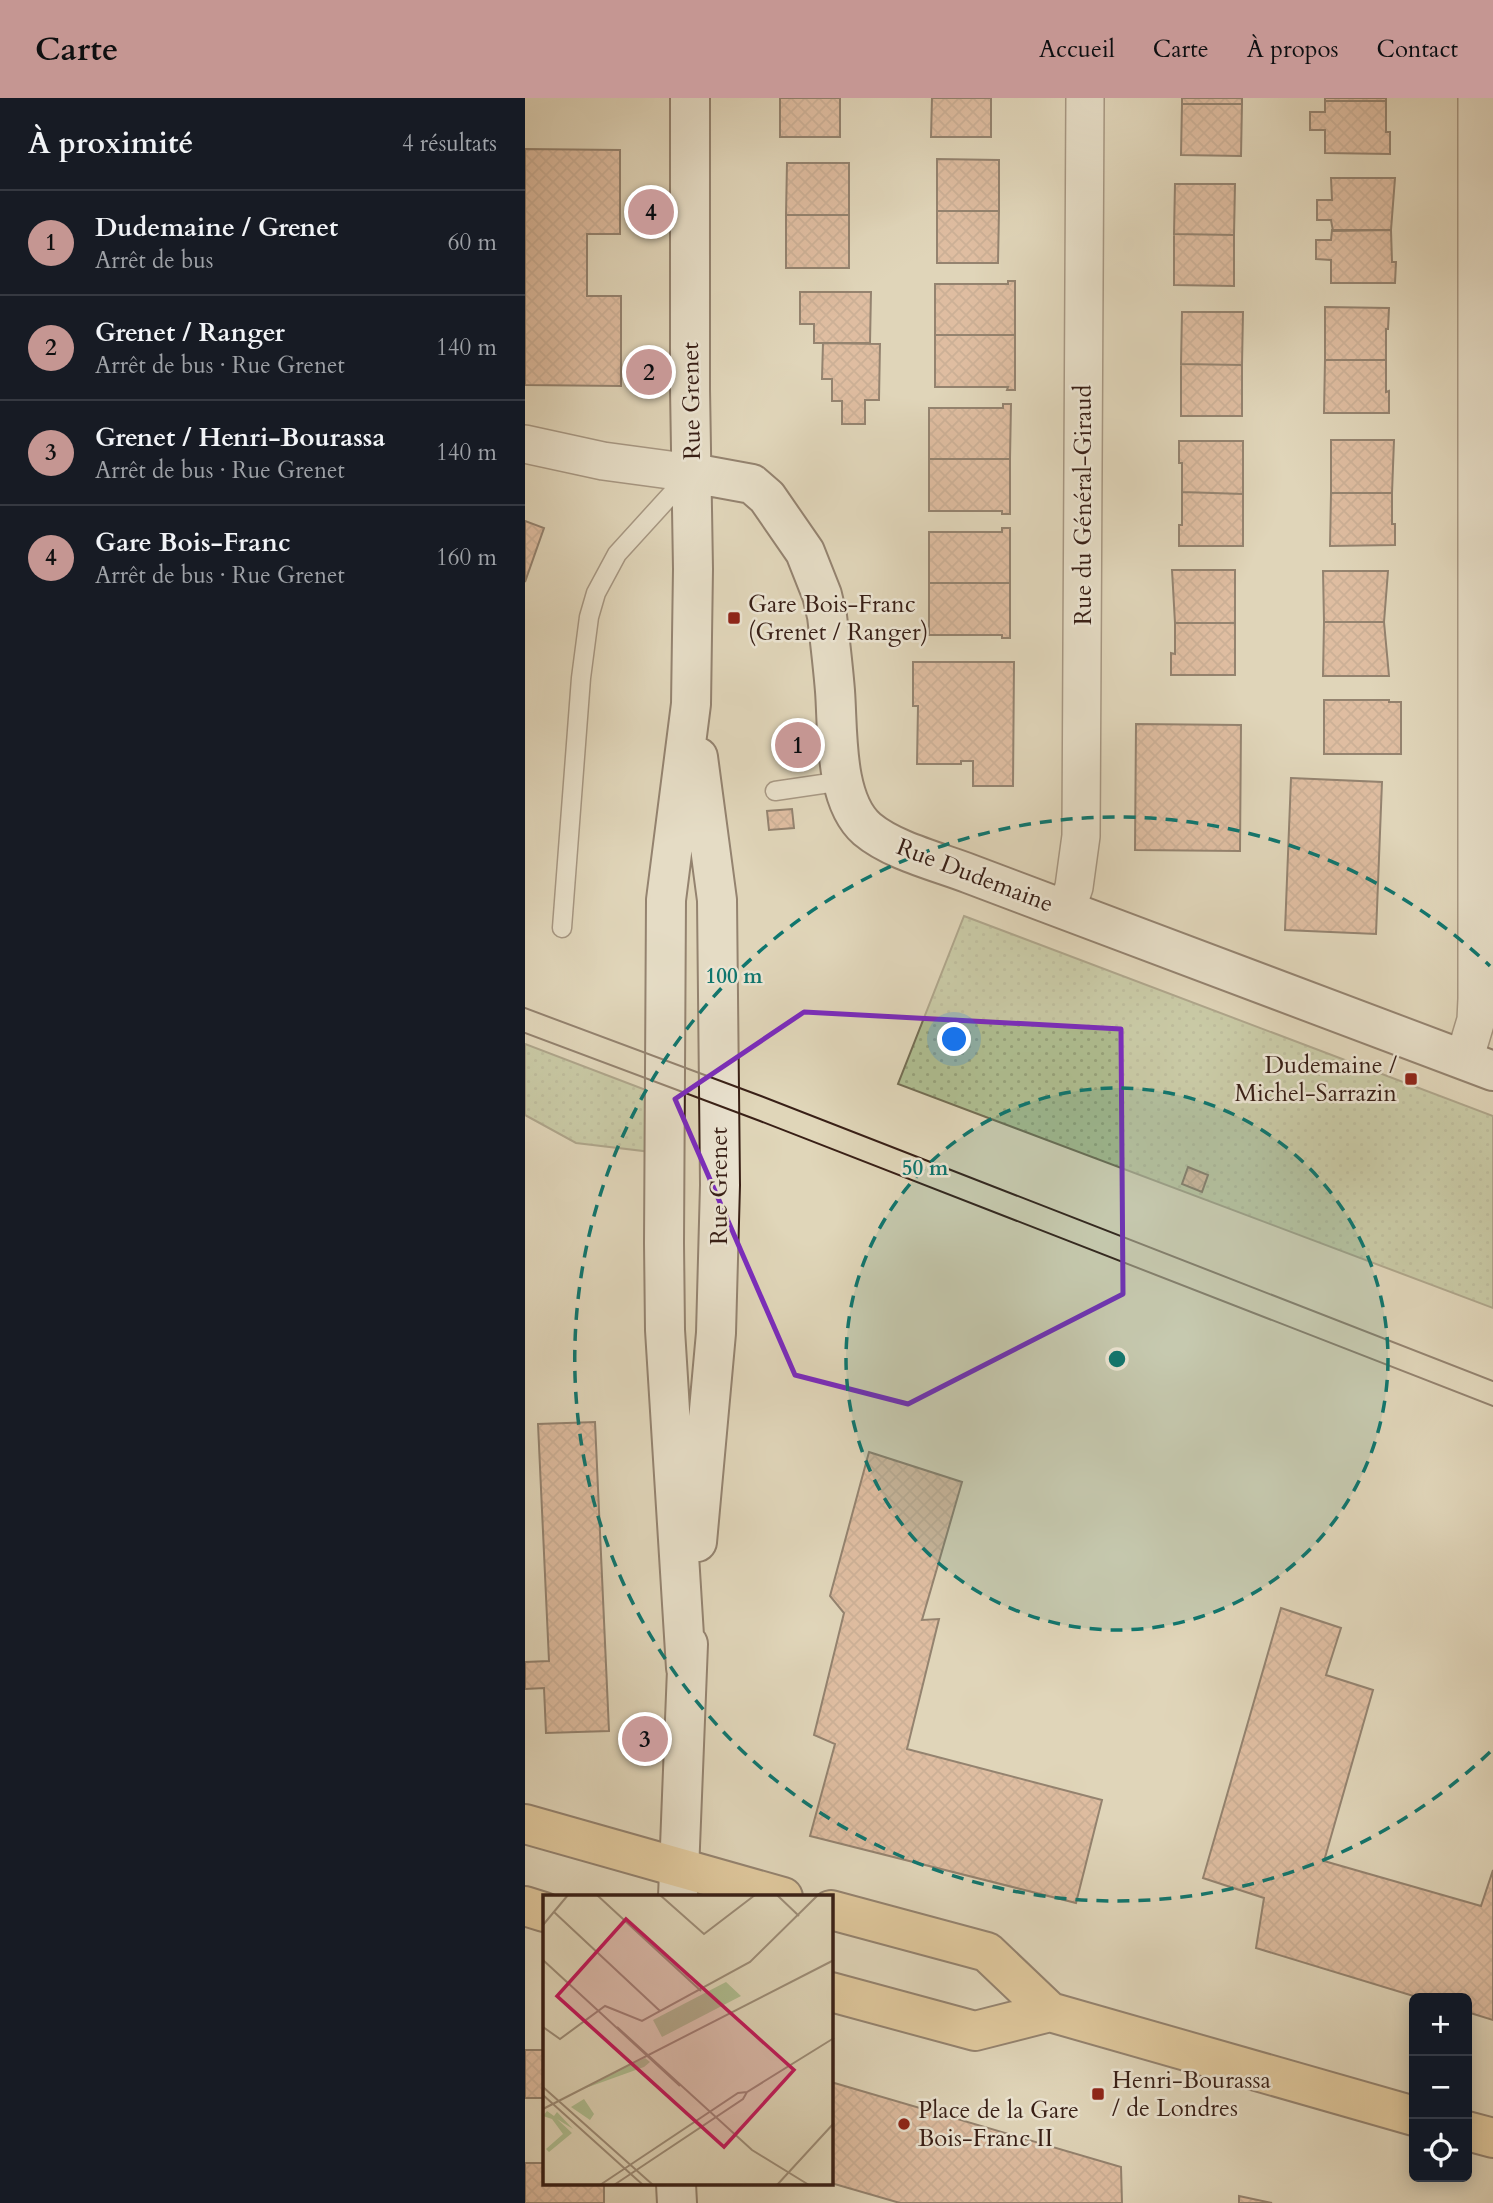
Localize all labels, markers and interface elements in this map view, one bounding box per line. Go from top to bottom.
text: Carte [35,27,118,72]
text: Accueil [1039,33,1115,66]
text: Carte [1153,33,1209,66]
text: À propos [1247,33,1339,66]
text: Contact [1377,33,1458,66]
text: À proximité [28,123,193,164]
text: 4 résultats [402,128,497,159]
pin: 4 [628,186,674,238]
text: Dudemaine / Grenet [95,210,338,245]
text: 1 [45,227,57,258]
text: 60 m [448,227,497,258]
text: Arrêt de bus [95,245,214,276]
text: Grenet / Ranger [95,315,285,350]
text: 2 [45,332,57,363]
text: 140 m [436,332,497,363]
street label: Rue Grenet [674,341,709,460]
pin: 2 [626,346,672,398]
text: Arrêt de bus · Rue Grenet [95,350,345,381]
street label: Rue du Général-Giraud [1067,384,1100,625]
text: Grenet / Henri-Bourassa [95,420,385,455]
text: 3 [45,437,57,468]
text: 140 m [436,437,497,468]
text: Arrêt de bus · Rue Grenet [95,455,345,486]
text: Gare Bois-Franc [95,525,291,560]
text: 4 [45,542,57,573]
text: 160 m [436,542,497,573]
text: Arrêt de bus · Rue Grenet [95,560,345,591]
place label: Gare Bois-Franc (Grenet / Ranger) [748,588,928,649]
marker: Gare Bois-Franc (Grenet / Ranger) [726,610,742,626]
pin: 1 [775,719,821,771]
street label: Rue Dudemaine [892,830,1058,921]
text: 100 m [705,962,763,991]
your location [937,1022,971,1056]
place label: Dudemaine / Michel-Sarrazin [1234,1049,1397,1110]
marker: Dudemaine / Michel-Sarrazin [1403,1071,1419,1087]
street label: Rue Grenet [703,1127,736,1245]
text: 50 m [902,1154,949,1183]
centre of rings [1105,1347,1129,1371]
pin: 3 [622,1713,668,1765]
inset map [543,1895,833,2186]
map controls [1409,1993,1472,2182]
button: + [1409,1993,1472,2056]
button: − [1409,2056,1472,2119]
place label: Henri-Bourassa / de Londres [1112,2064,1271,2125]
marker: Henri-Bourassa / de Londres [1090,2086,1106,2102]
place label: Place de la Gare Bois-Franc II [918,2094,1079,2155]
marker: Place de la Gare Bois-Franc II [896,2116,912,2132]
button: locate [1409,2119,1472,2182]

